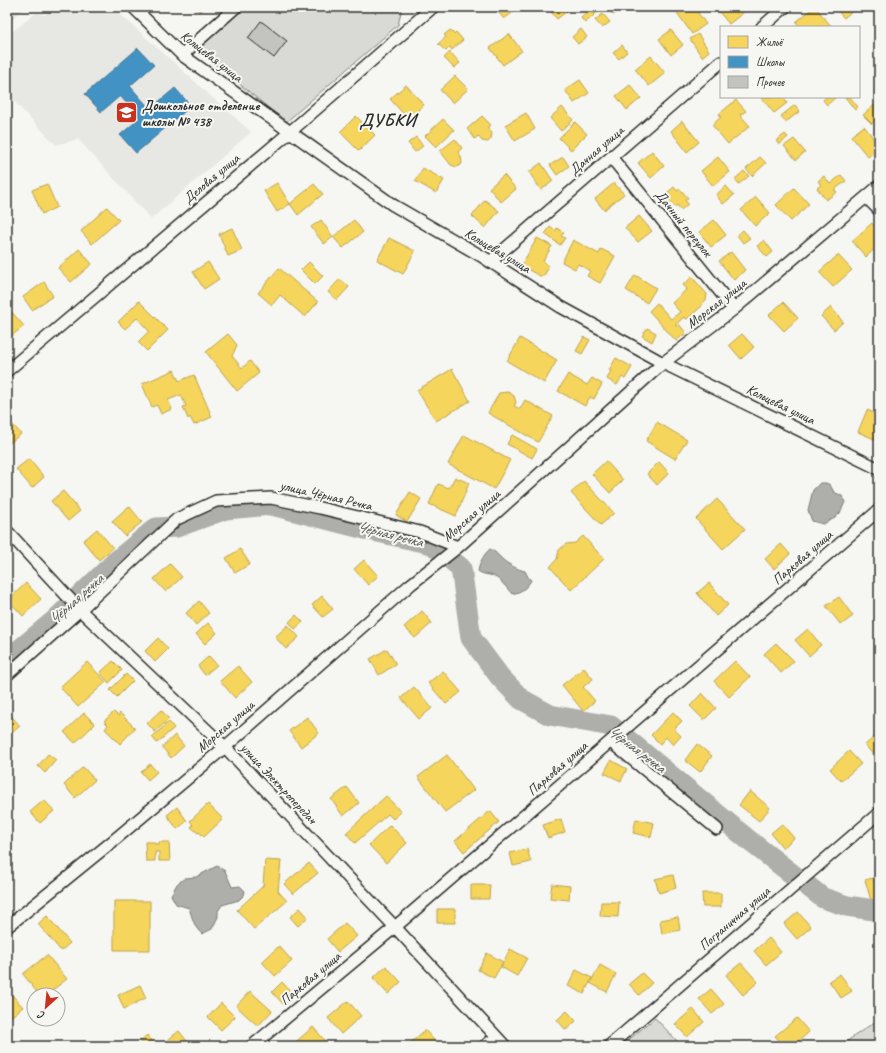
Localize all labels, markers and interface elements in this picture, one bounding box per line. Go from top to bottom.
legend [720,26,860,98]
street label: Кольцевая улица [177,27,247,86]
text: Жильё [756,34,784,50]
text: Школы [756,54,786,70]
text: Прочее [756,74,785,90]
place label: Дошкольное отделение школы № 438 [142,97,261,130]
school or university icon: Дошкольное отделение школы № 438 [114,100,140,126]
district label: ДУБКИ [359,109,419,131]
street label: Дачная улица [566,121,628,179]
street label: Деловая улица [180,149,244,207]
street label: Дачный переулок [651,186,717,262]
street label: Кольцевая улица [462,224,535,277]
street label: Морская улица [683,274,751,332]
street label: Кольцевая улица [744,381,818,429]
street label: улица Чёрная Речка [277,476,374,515]
street label: Морская улица [439,485,505,545]
water label: Чёрная речка [355,517,426,552]
street label: Парковая улица [769,526,837,588]
water label: Чёрная речка [45,569,109,629]
street label: Морская улица [193,696,259,756]
water label: Чёрная речка [604,722,670,778]
street label: Парковая улица [524,737,592,799]
street label: улица Электропередач [236,739,321,828]
street label: Пограничная улица [695,882,775,954]
street label: Парковая улица [276,947,345,1009]
north arrow [26,987,66,1027]
text: С [34,1008,47,1023]

